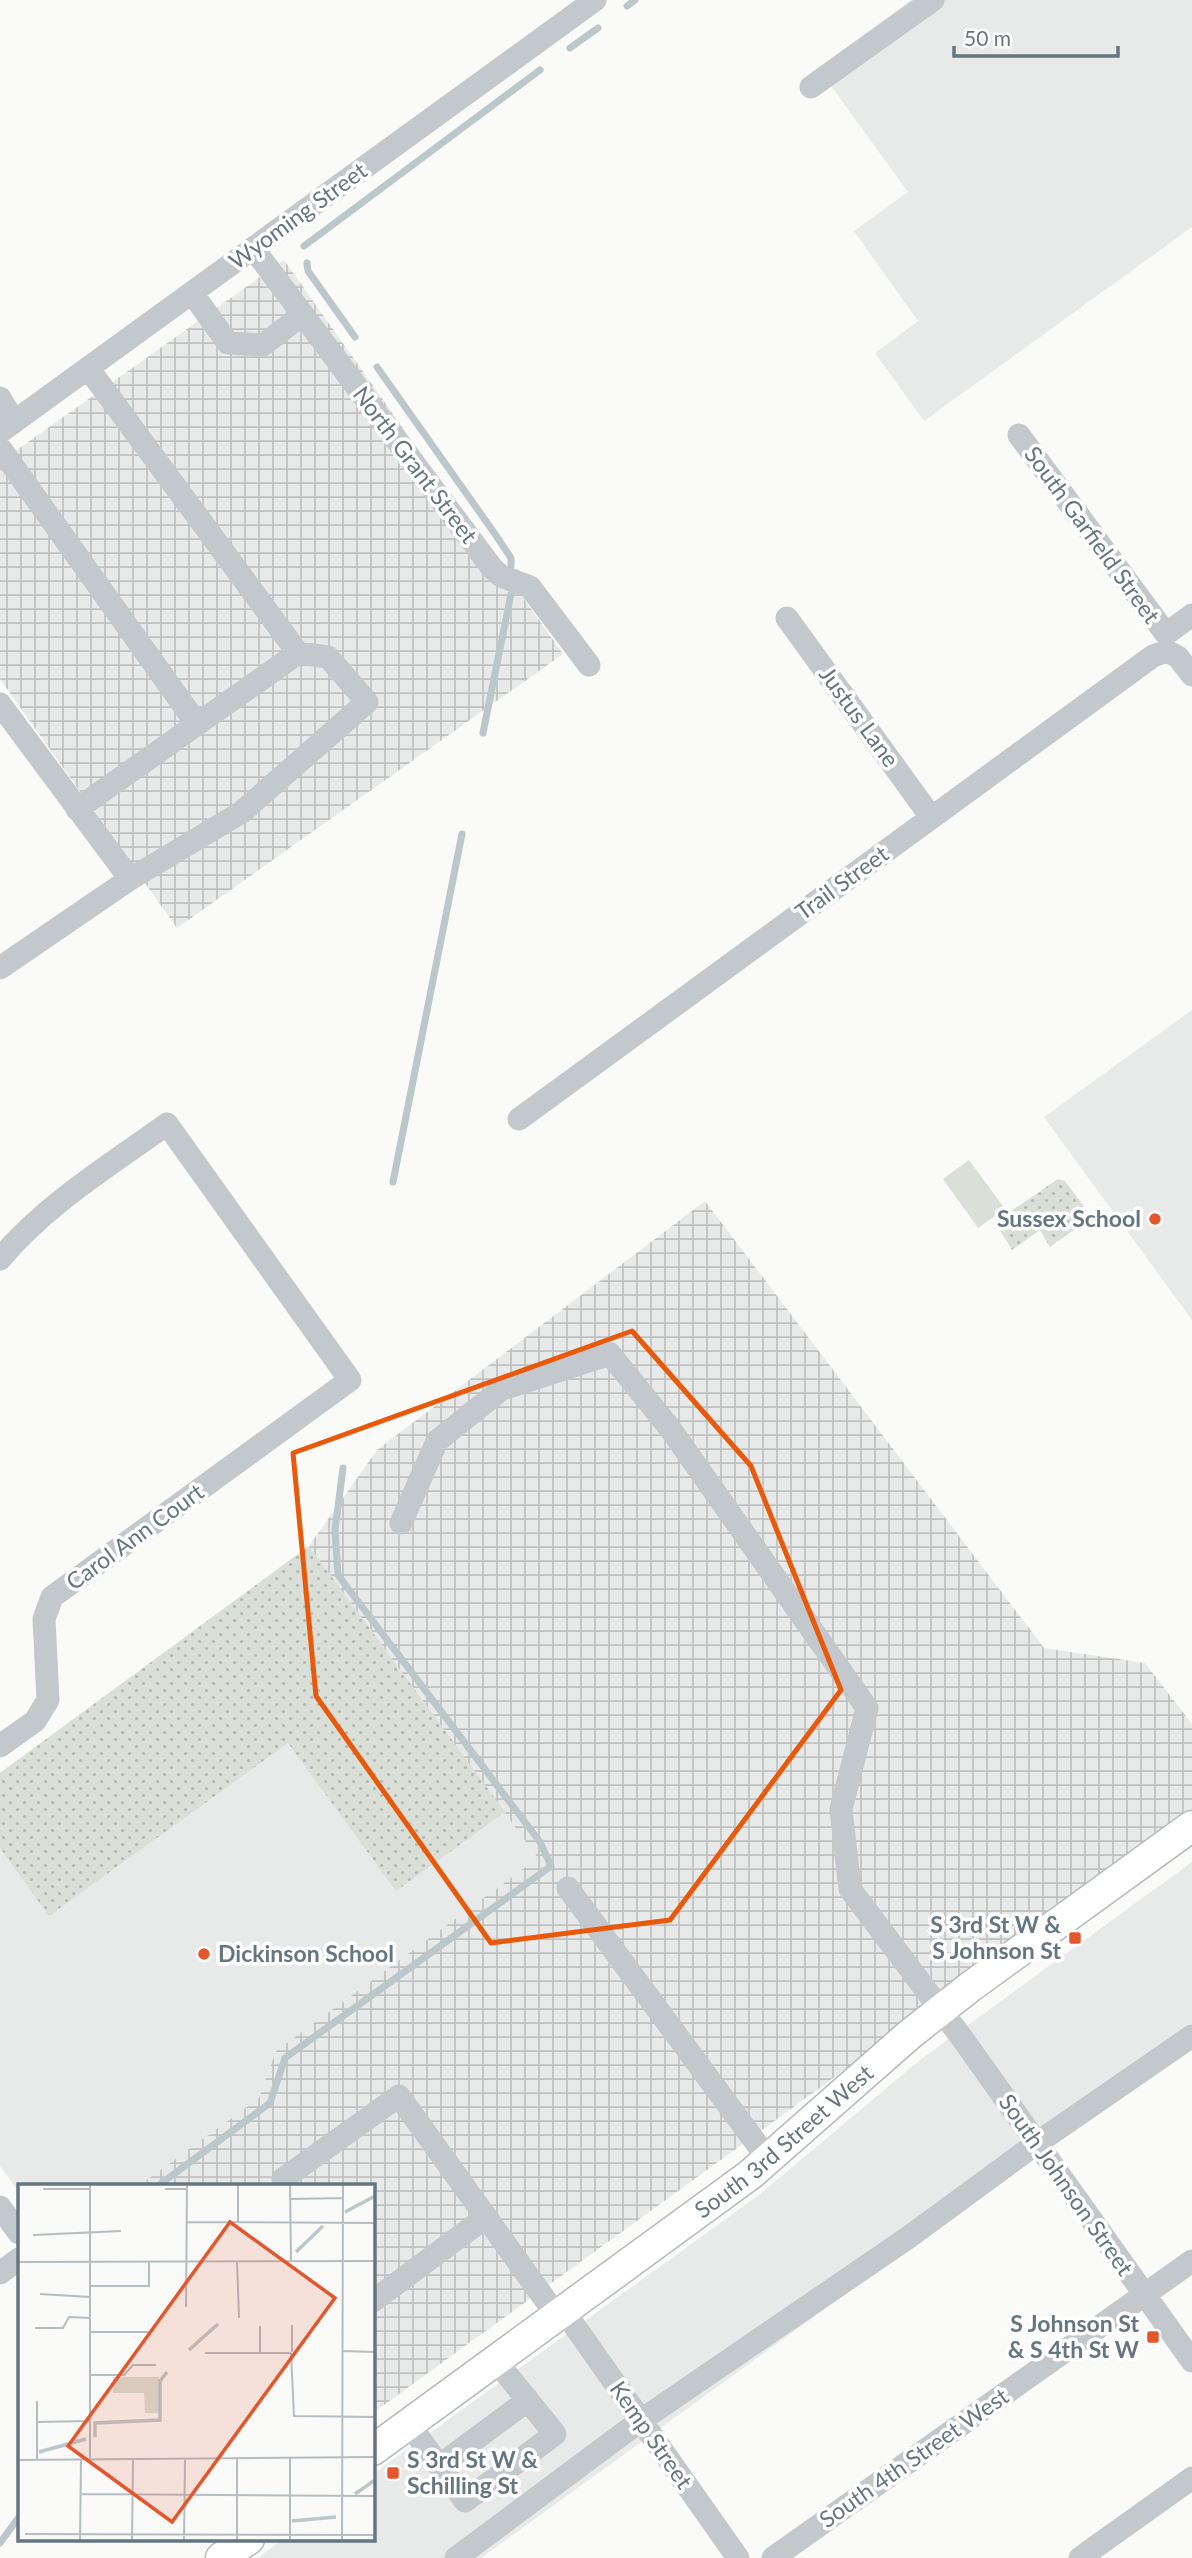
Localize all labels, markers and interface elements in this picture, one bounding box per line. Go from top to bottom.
scale bar [954,14,1118,58]
text: 50 m [964,25,1011,50]
street label: Wyoming Street [223,155,372,275]
street label: North Grant Street [348,380,484,549]
street label: South Garfield Street [1019,440,1167,629]
street label: Justus Lane [814,661,906,772]
street label: Trail Street [789,839,894,925]
place label: Sussex School [997,1204,1141,1232]
marker: Sussex School [1147,1211,1163,1227]
street label: Carol Ann Court [60,1477,209,1595]
place label: S 3rd St W & S Johnson St [930,1910,1061,1964]
marker: S 3rd St W & S Johnson St [1067,1930,1083,1946]
place label: Dickinson School [218,1939,394,1967]
marker: Dickinson School [196,1946,212,1962]
street label: South 3rd Street West [689,2058,879,2224]
street label: South Johnson Street [994,2088,1140,2281]
inset map [18,2184,374,2540]
place label: S Johnson St & S 4th St W [1008,2309,1139,2363]
marker: S Johnson St & S 4th St W [1145,2329,1161,2345]
street label: Kemp Street [605,2375,699,2494]
street label: South 4th Street West [813,2381,1014,2533]
place label: S 3rd St W & Schilling St [407,2445,538,2499]
marker: S 3rd St W & Schilling St [385,2465,401,2481]

